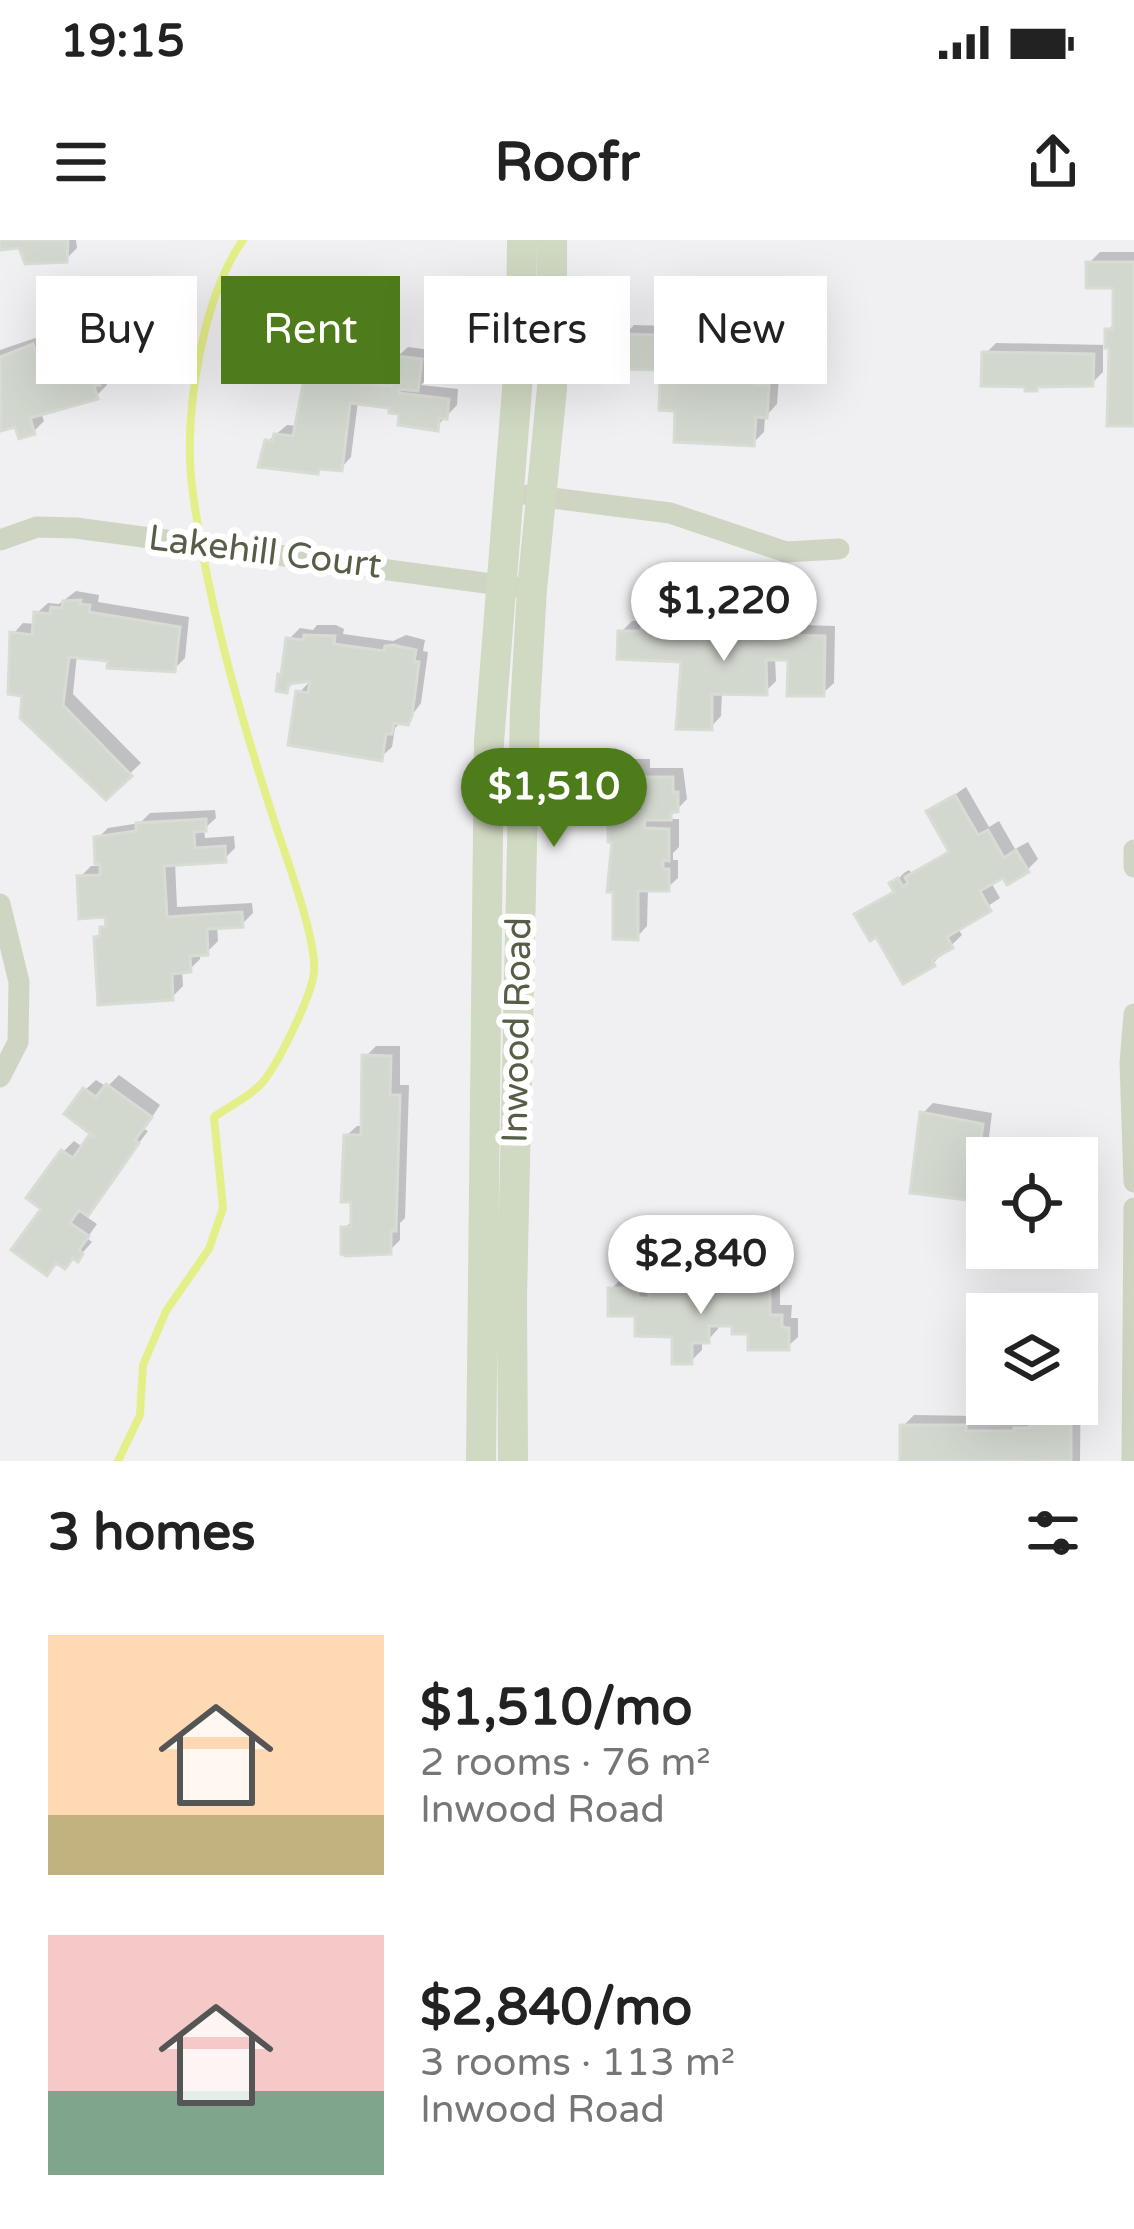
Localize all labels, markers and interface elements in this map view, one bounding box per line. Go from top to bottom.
text: 19:15 [60,15,185,69]
icon: menu [48,129,114,195]
icon: share [1020,129,1086,195]
text: Roofr [494,130,640,195]
chip: Buy [36,276,197,384]
chip: Rent [221,276,400,384]
chip: Filters [424,276,630,384]
chip: New [654,276,827,384]
street label: Lakehill Court [146,516,384,588]
pin: $1,220 [626,562,822,664]
text: $1,220 [658,577,790,624]
pin: $1,510 [456,748,652,850]
text: $1,510 [488,763,620,810]
street label: Inwood Road [494,917,540,1143]
map controls [966,1137,1098,1425]
button: locate [966,1137,1098,1269]
pin: $2,840 [603,1215,799,1317]
text: $2,840 [635,1230,767,1277]
button: layers [966,1293,1098,1425]
icon: filters [1020,1500,1086,1566]
text: 3 homes [48,1502,256,1564]
text: $1,510/mo [420,1677,692,1739]
icon: home [144,1683,288,1827]
text: 2 rooms · 76 m² [420,1739,711,1786]
text: Inwood Road [420,1786,665,1833]
text: $2,840/mo [420,1977,692,2039]
icon: home [144,1983,288,2127]
text: 3 rooms · 113 m² [420,2039,735,2086]
text: Inwood Road [420,2086,665,2133]

